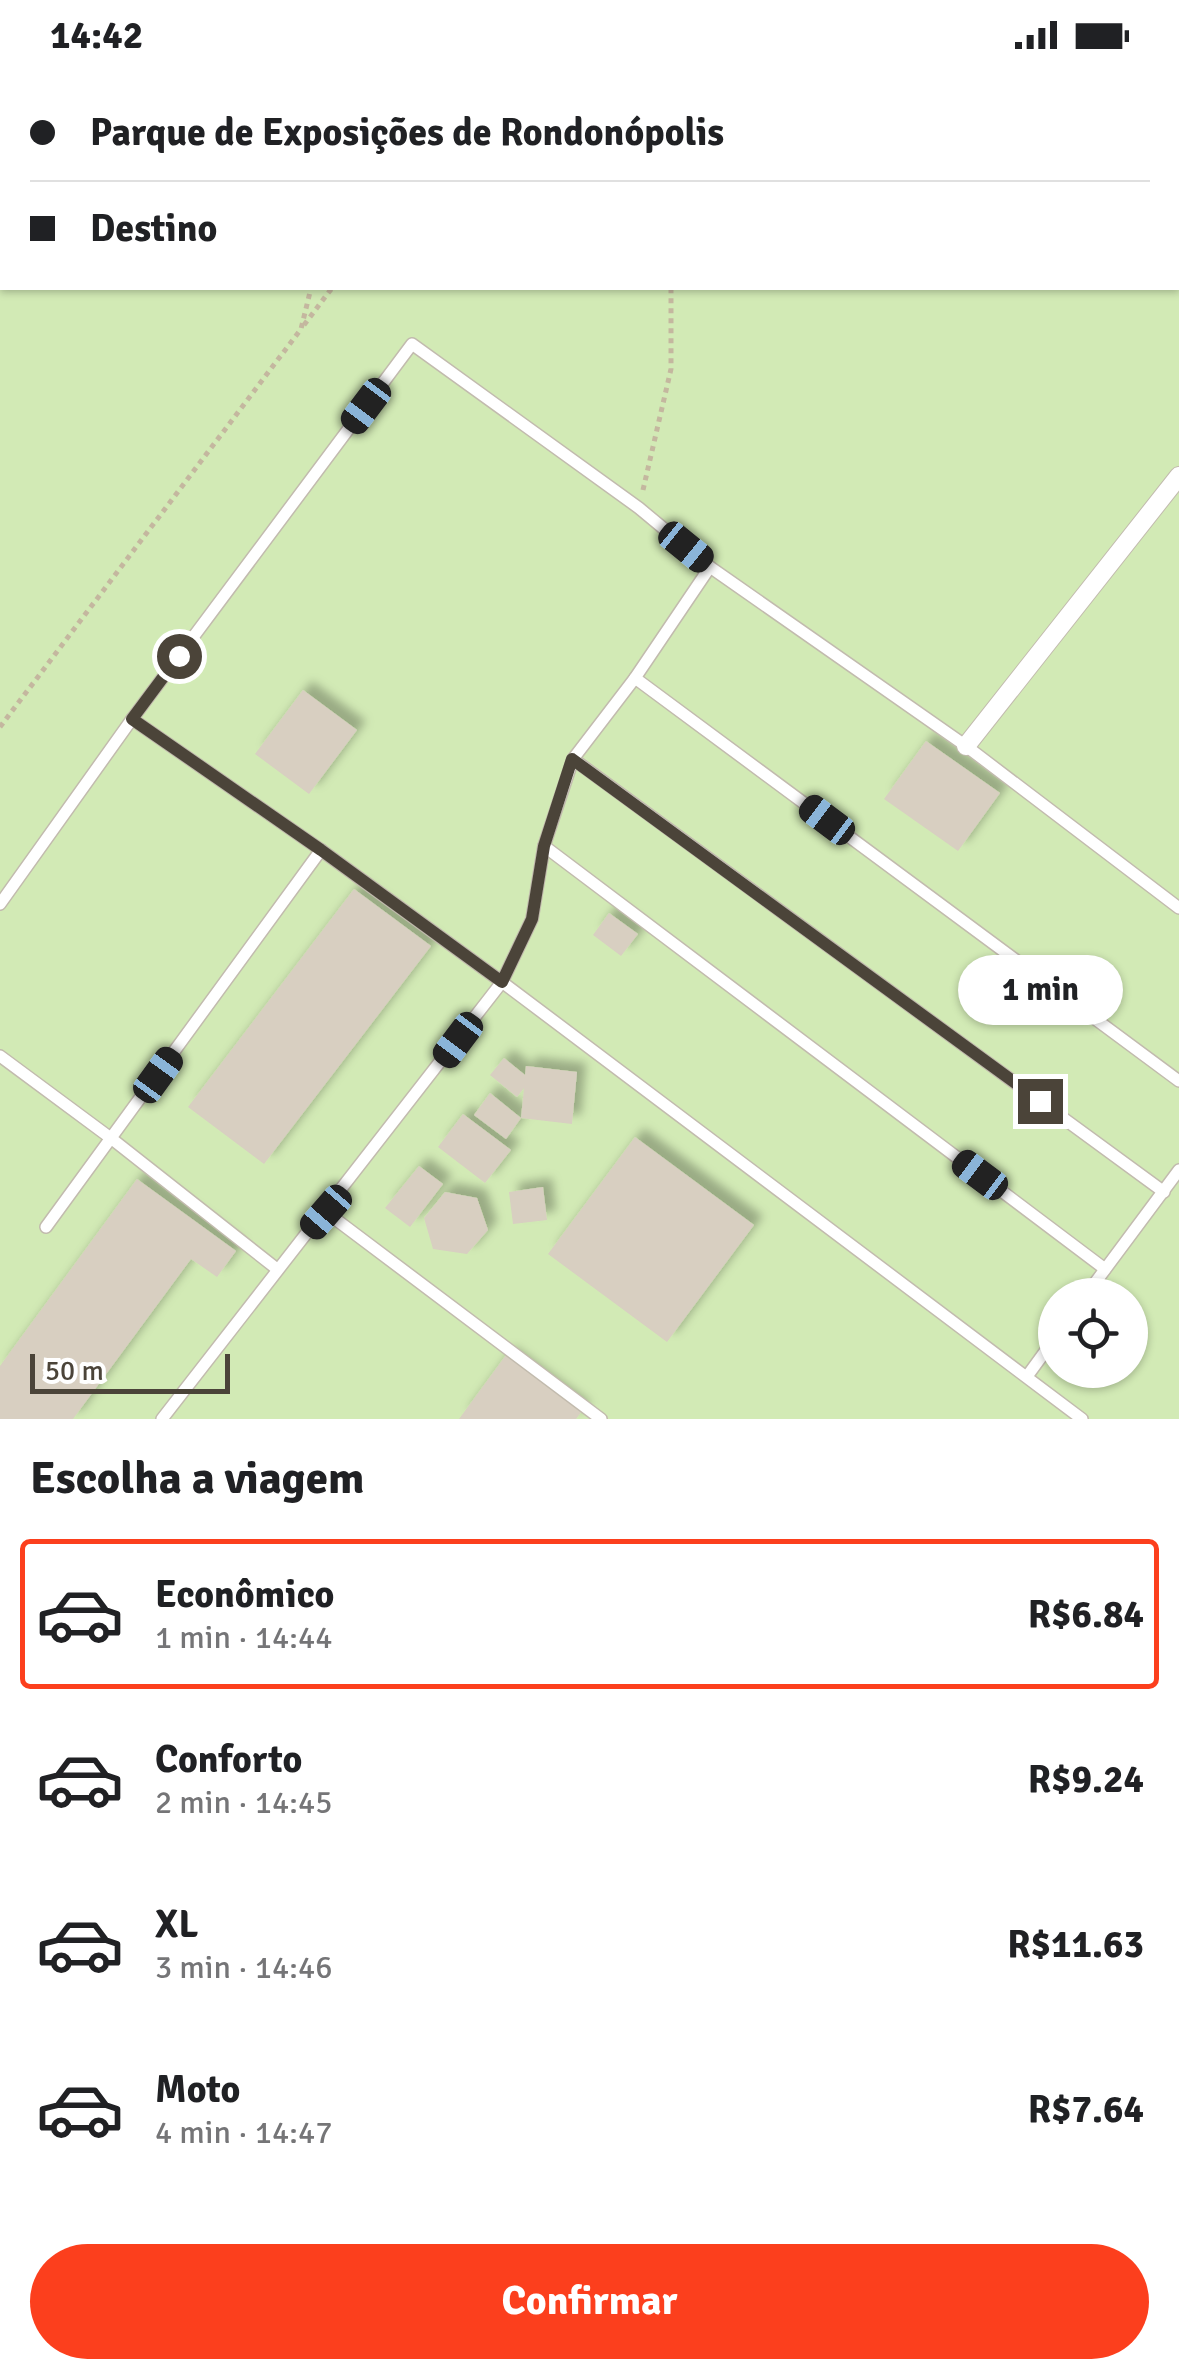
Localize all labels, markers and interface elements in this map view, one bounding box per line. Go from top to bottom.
text: 14:42 [50,12,143,59]
text: Parque de Exposições de Rondonópolis [90,109,724,156]
text: Destino [90,205,217,252]
car [336,373,396,439]
car [653,516,719,578]
route start [157,634,202,679]
car [794,790,860,850]
callout: 1 min [958,956,1122,1026]
text: 1 min [1002,970,1079,1009]
car [428,1007,488,1073]
car [128,1042,188,1108]
route end [1018,1079,1063,1124]
car [947,1145,1013,1205]
car [295,1180,357,1244]
map controls [1038,1278,1148,1388]
button: locate [1038,1278,1148,1388]
scale bar [30,1349,230,1394]
text: 50 m [45,1354,104,1388]
text: Escolha a viagem [30,1451,364,1506]
icon: car [35,1569,125,1659]
text: Econômico [155,1571,334,1618]
text: R$6.84 [1028,1591,1144,1638]
text: 1 min · 14:44 [155,1618,333,1657]
icon: car [35,1734,125,1824]
text: Conforto [155,1736,302,1783]
text: R$9.24 [1028,1756,1144,1803]
text: 2 min · 14:45 [155,1783,333,1822]
icon: car [35,1899,125,1989]
text: XL [155,1901,198,1948]
text: R$11.63 [1007,1921,1144,1968]
text: 3 min · 14:46 [155,1948,333,1987]
icon: car [35,2064,125,2154]
text: Moto [155,2066,240,2113]
text: R$7.64 [1028,2086,1144,2133]
text: 4 min · 14:47 [155,2113,333,2152]
button: Confirmar [30,2244,1149,2359]

